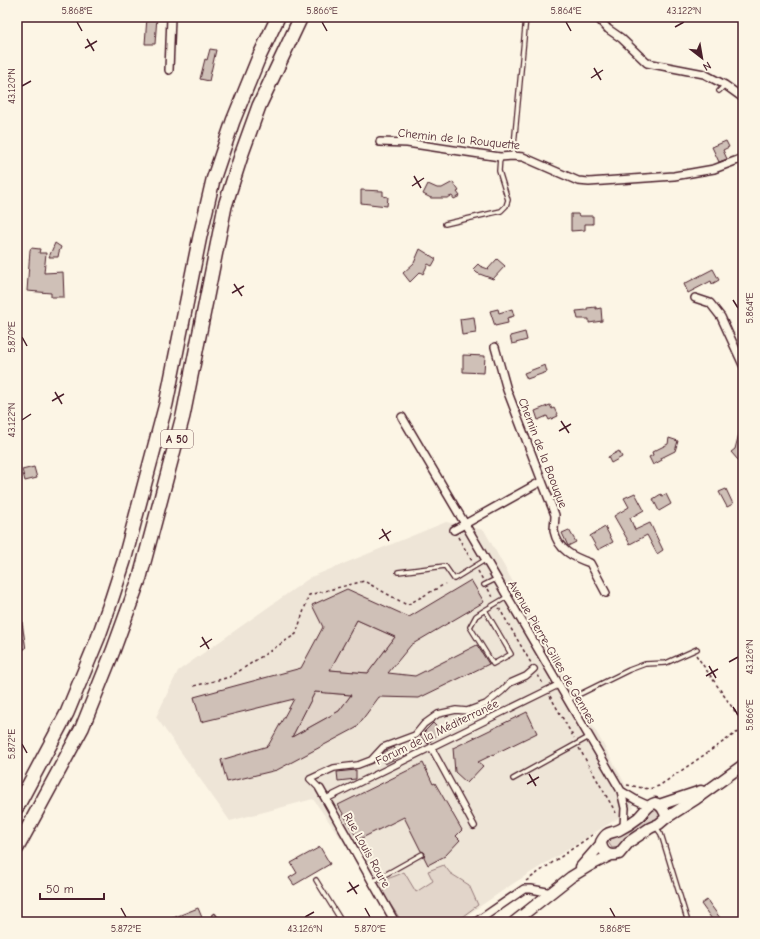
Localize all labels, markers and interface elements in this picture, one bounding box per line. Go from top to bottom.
text: 5.868°E [61,5,93,17]
text: 5.866°E [306,5,338,17]
text: 5.864°E [551,5,581,17]
text: 43.122°N [667,5,701,17]
north arrow [682,38,722,78]
text: N [700,59,713,74]
text: 43.120°N [6,68,18,104]
street label: Chemin de la Rouquette [397,126,521,152]
text: 5.864°E [744,293,756,323]
text: 5.870°E [6,321,18,353]
street label: Chemin de la Baouque [516,396,570,510]
text: 43.122°N [6,403,18,437]
road number: A 50 [161,430,193,448]
street label: Avenue Pierre-Gilles de Gennes [505,578,599,726]
text: 43.126°N [744,639,756,675]
street label: Forum de la Méditerranée [373,696,501,768]
text: 5.866°E [744,699,756,731]
text: 5.872°E [6,729,18,759]
street label: Rue Louis Roure [341,810,393,890]
scale bar [40,875,104,901]
text: 50 m [46,882,74,896]
text: 5.872°E [111,923,141,935]
text: 43.126°N [287,923,323,935]
text: 5.870°E [354,923,386,935]
text: 5.868°E [599,923,631,935]

